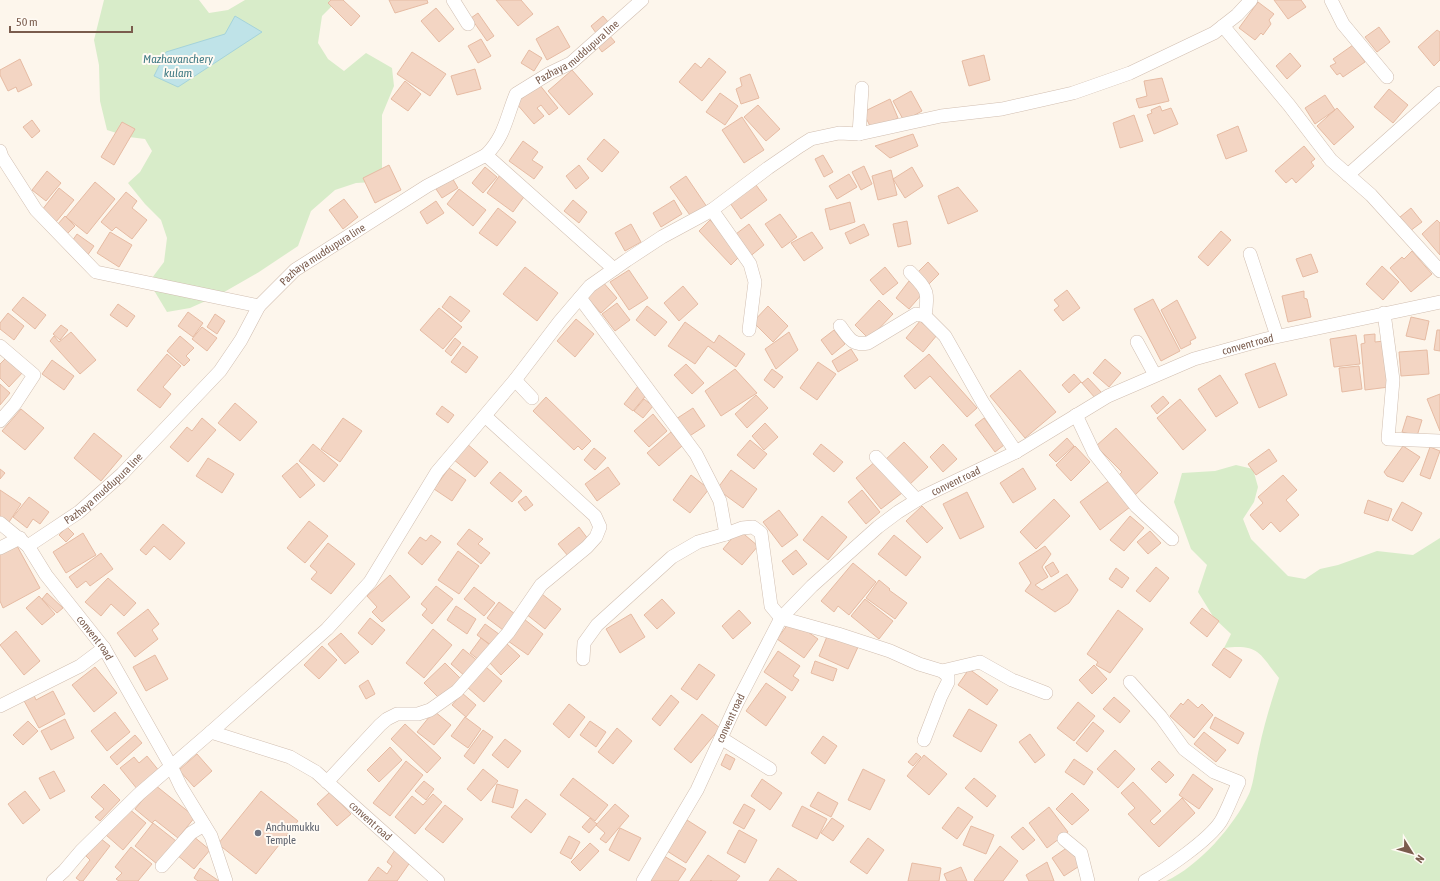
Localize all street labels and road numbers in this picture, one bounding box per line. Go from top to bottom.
street label: Pazhaya muddupura line [533,18,621,86]
street label: Pazhaya muddupura line [277,221,367,288]
street label: convent road [1221,332,1275,357]
street label: Pazhaya muddupura line [62,450,145,526]
street label: convent road [929,464,982,498]
street label: convent road [74,613,116,662]
street label: convent road [714,692,747,745]
street label: convent road [347,799,394,843]

